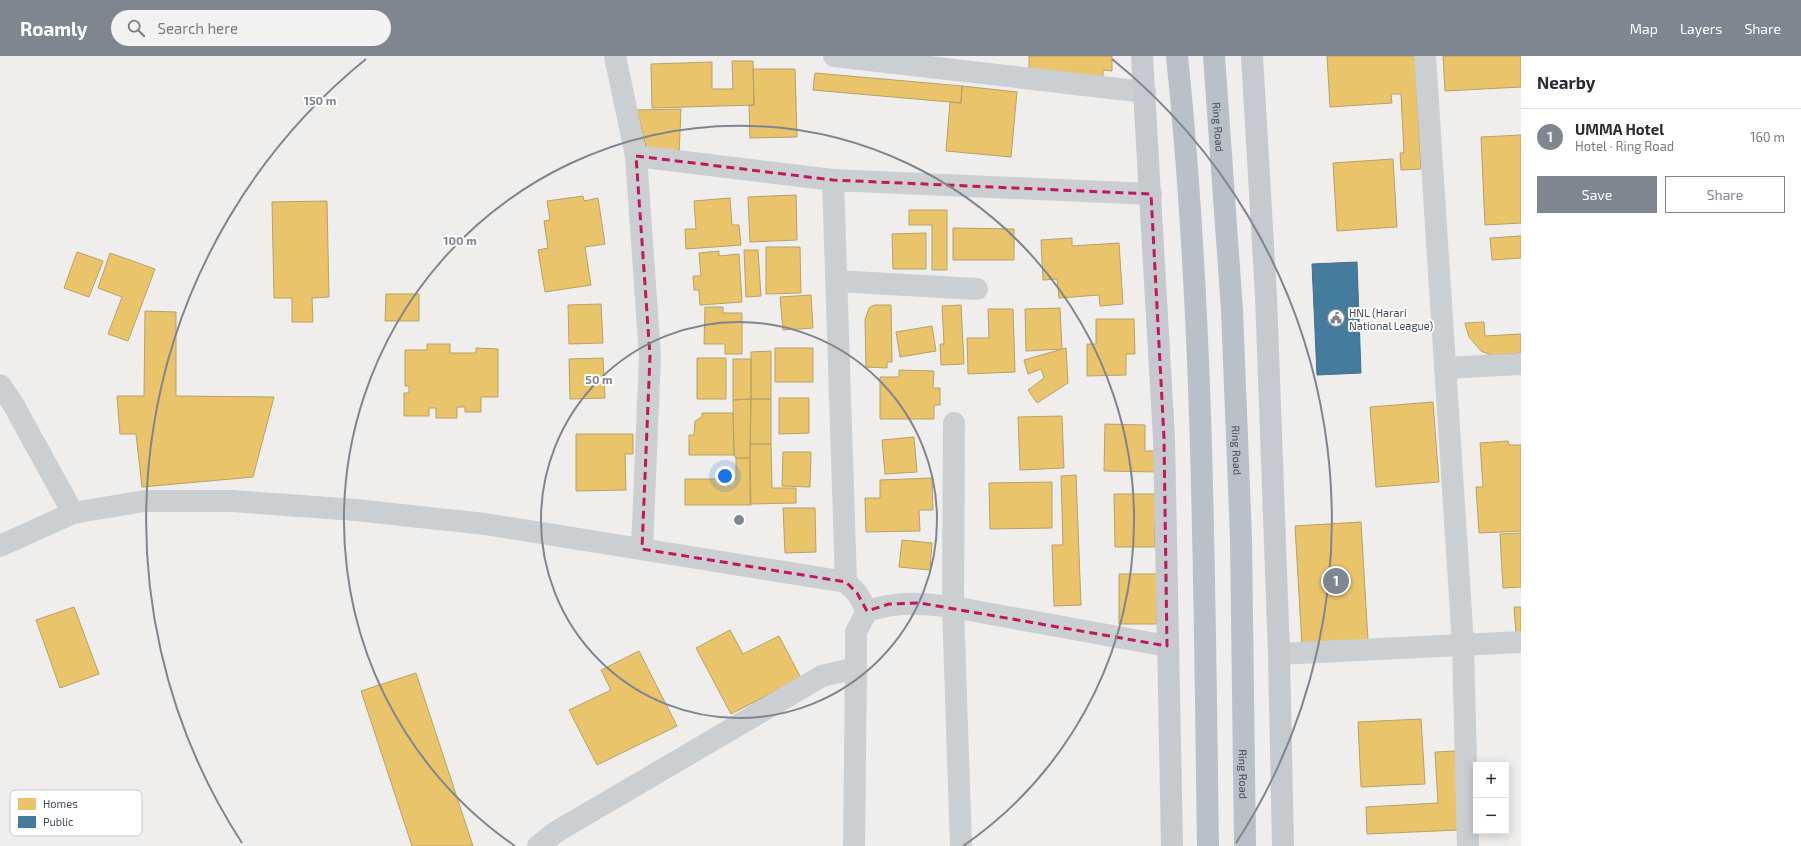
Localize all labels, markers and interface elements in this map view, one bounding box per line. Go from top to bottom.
search box [111,10,391,46]
text: Roamly [20,17,87,40]
icon: search [125,17,147,39]
text: Search here [157,19,238,37]
text: Map [1630,20,1658,37]
text: Layers [1680,20,1722,37]
text: Share [1744,20,1781,37]
text: Nearby [1537,72,1595,92]
text: 150 m [304,93,336,107]
street label: Ring Road [1211,101,1227,152]
text: UMMA Hotel [1575,120,1664,138]
text: 1 [1547,129,1553,145]
text: 160 m [1750,129,1785,145]
text: Hotel · Ring Road [1575,138,1674,154]
button: Save [1537,176,1657,213]
button: Share [1665,176,1785,213]
text: 100 m [443,233,477,247]
place label: HNL (Harari National League) [1349,306,1433,332]
public building icon: HNL (Harari National League) [1326,308,1346,328]
text: 50 m [585,372,613,386]
street label: Ring Road [1230,425,1245,475]
your location [715,466,735,486]
centre of rings [732,513,746,527]
pin: 1 [1323,566,1349,596]
street label: Ring Road [1237,749,1251,799]
map controls [1473,762,1509,834]
button: + [1473,762,1509,798]
legend [10,790,142,836]
text: Homes [43,797,78,810]
button: − [1473,798,1509,834]
text: Public [43,815,73,828]

